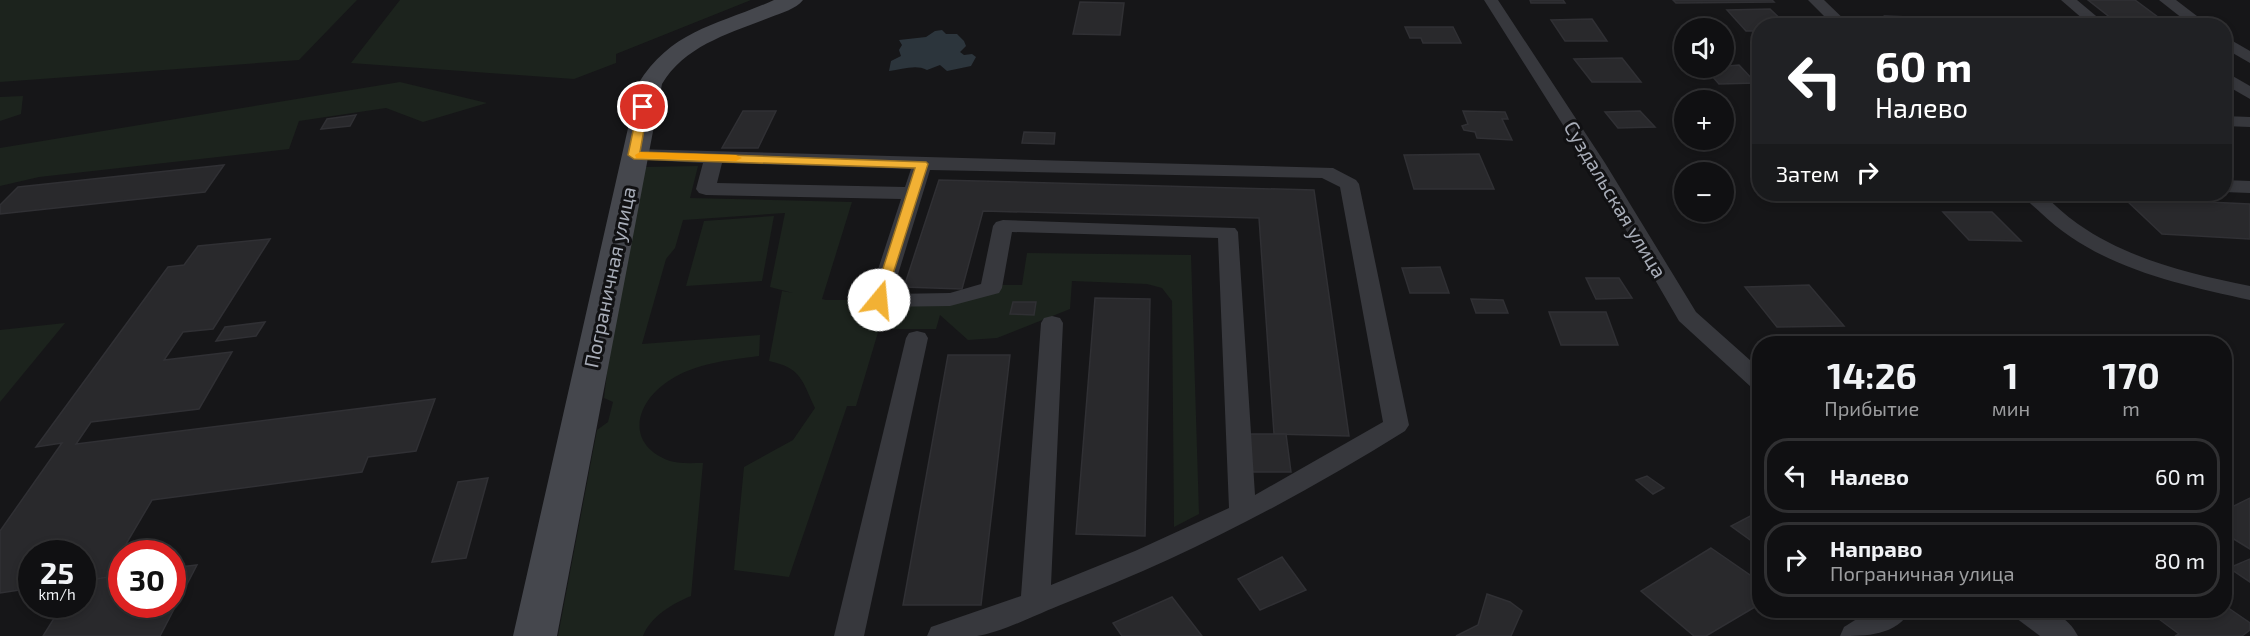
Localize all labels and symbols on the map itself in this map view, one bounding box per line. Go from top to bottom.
pin [617,81,668,132]
street label: Суздальская улица [1559,116,1672,282]
street label: Пограничная улица [578,184,641,370]
position arrow [847,268,911,332]
speed limit sign: 30 [108,540,186,618]

